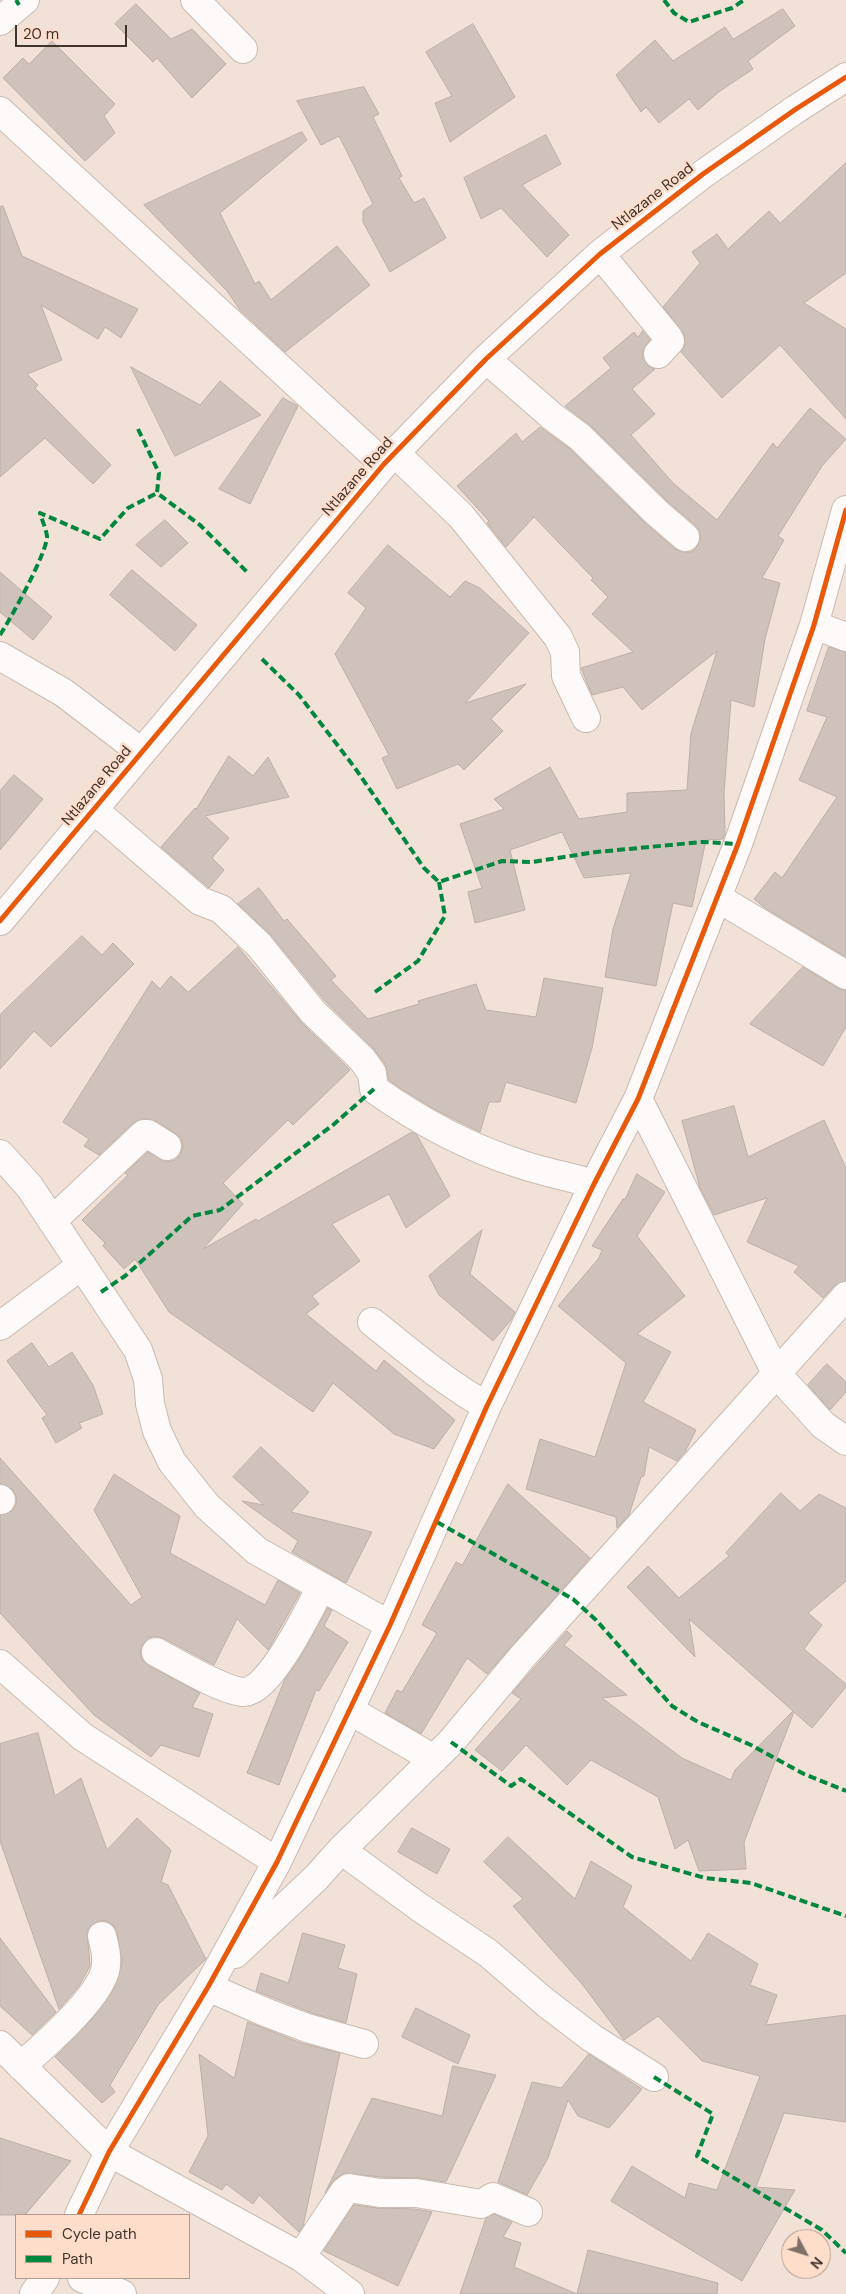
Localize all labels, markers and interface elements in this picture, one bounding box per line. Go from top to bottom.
scale bar [18,15,130,47]
text: 20 m [23,24,59,44]
street label: Ntlazane Road [609,159,697,235]
street label: Ntlazane Road [319,434,397,520]
street label: Ntlazane Road [58,742,136,830]
legend [15,2214,190,2279]
text: Cycle path [62,2224,137,2244]
north arrow [781,2229,831,2279]
text: Path [62,2249,93,2269]
text: N [807,2253,827,2273]

